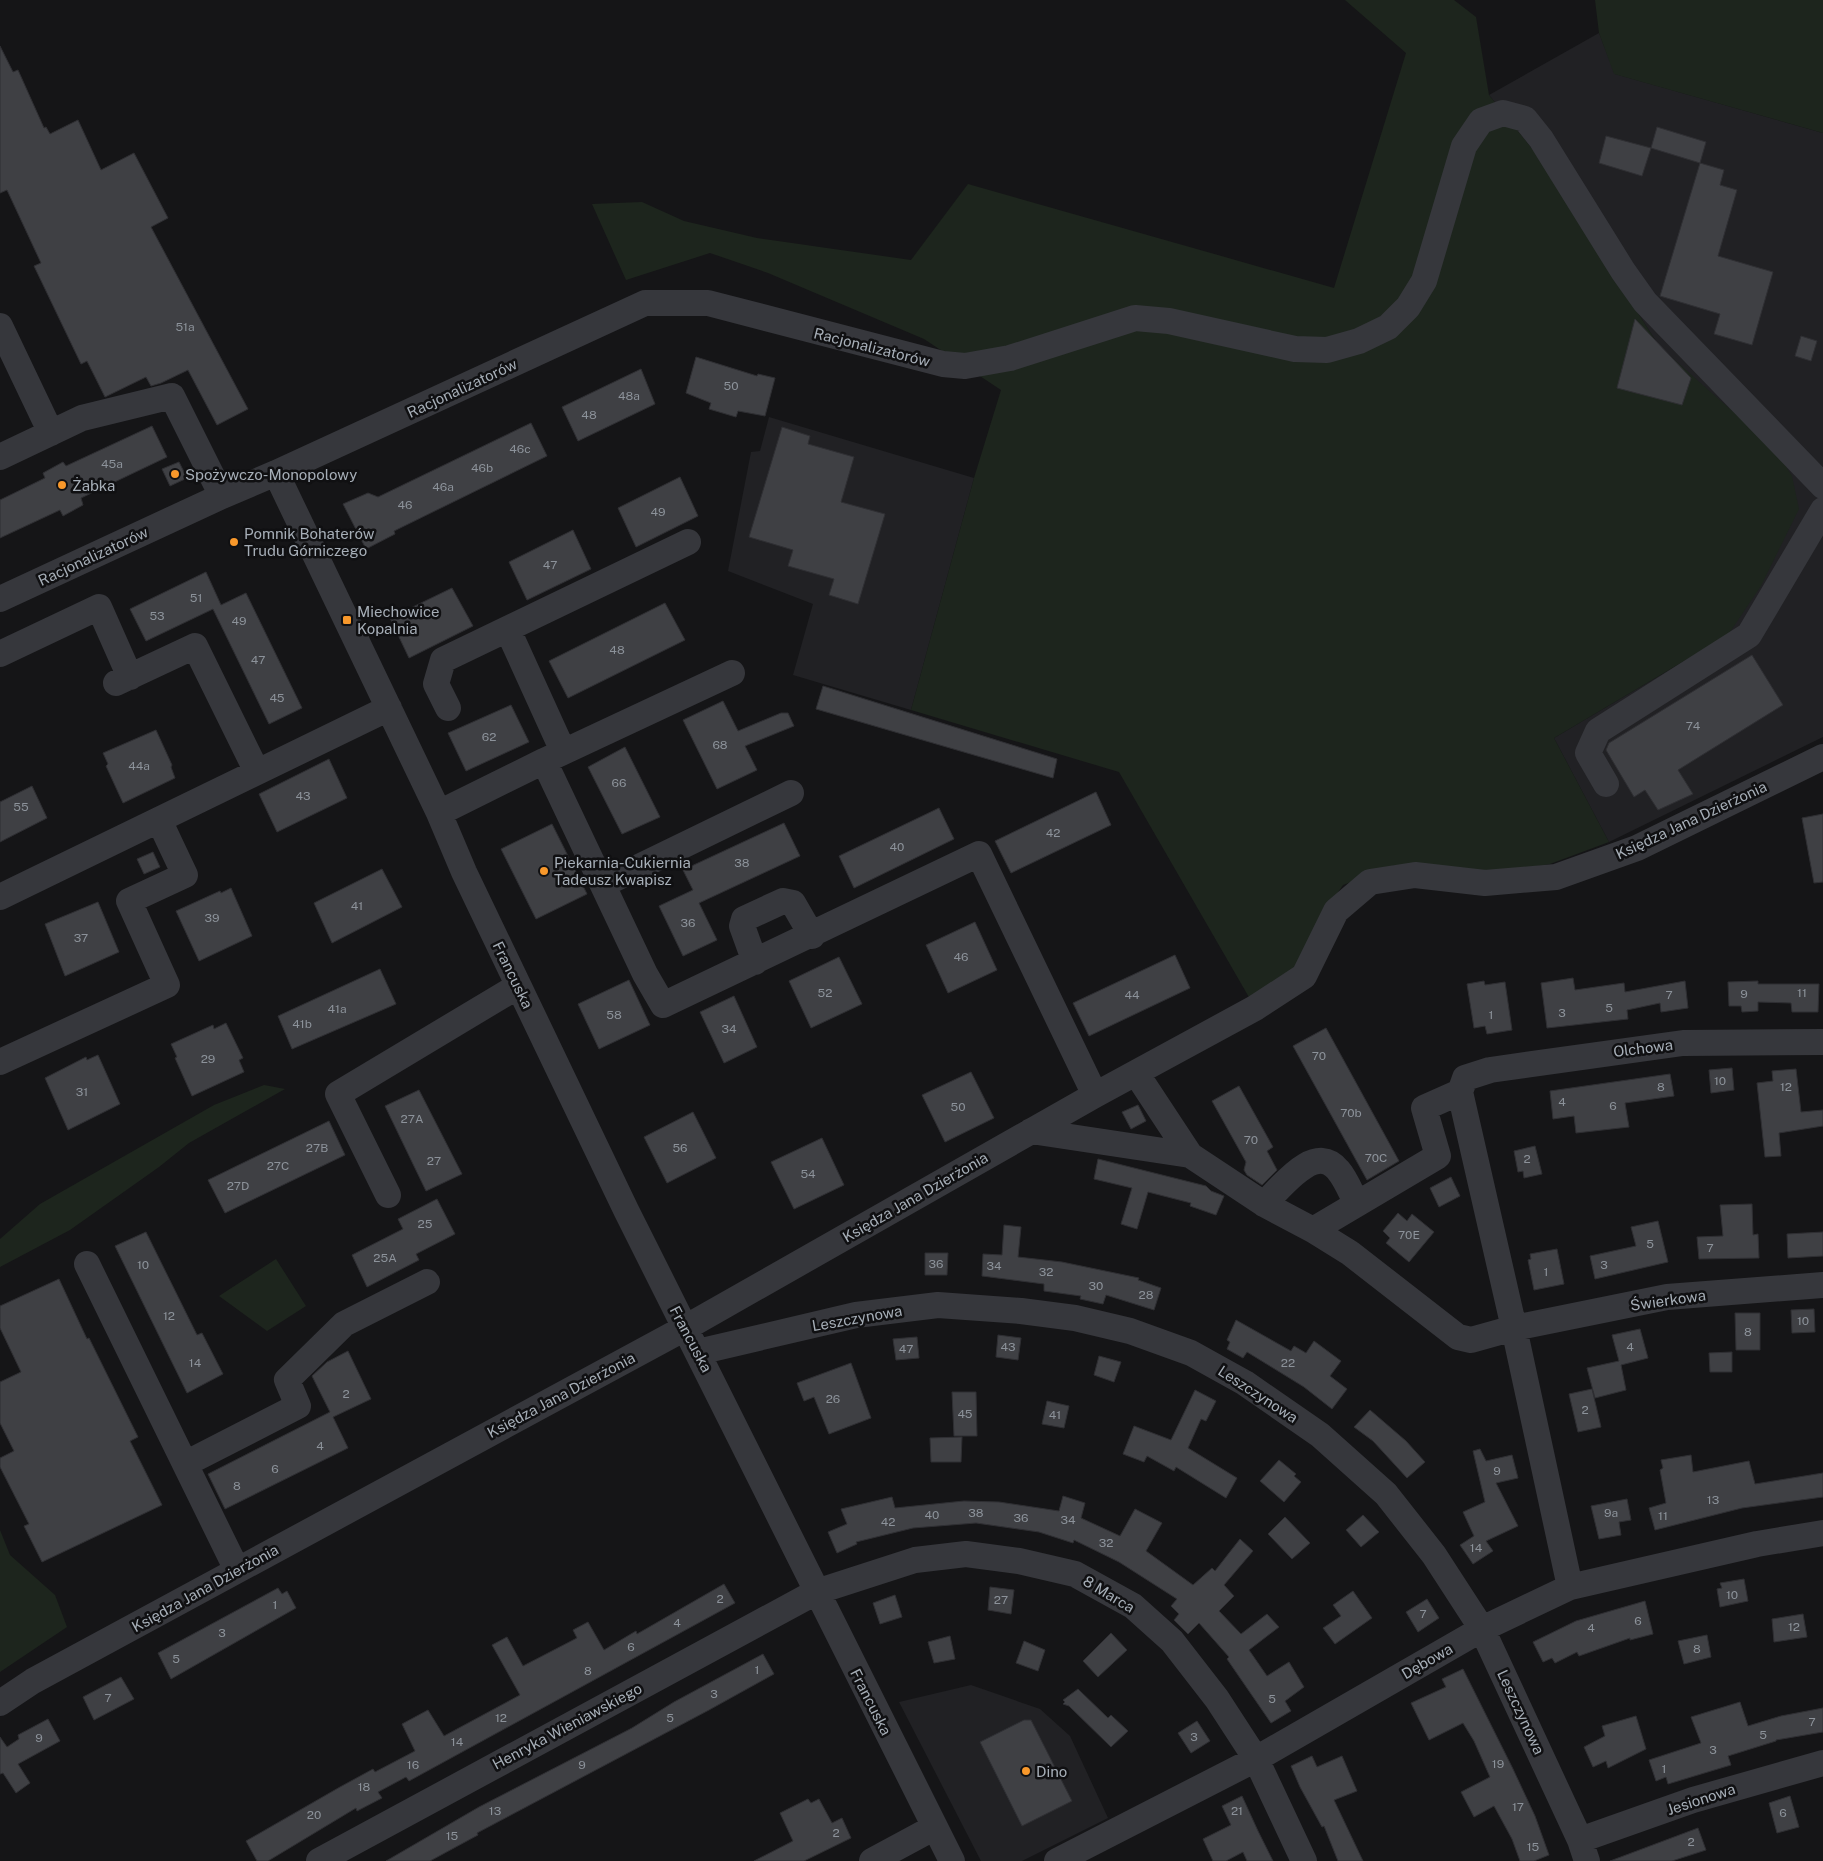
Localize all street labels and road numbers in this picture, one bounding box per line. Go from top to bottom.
street label: Racjonalizatorów [812,324,932,370]
street label: Racjonalizatorów [404,355,520,421]
street label: Racjonalizatorów [35,523,151,589]
street label: Księdza Jana Dzierżonia [1613,777,1769,863]
street label: Francuska [489,939,537,1011]
street label: Olchowa [1612,1036,1674,1060]
street label: Księdza Jana Dzierżonia [839,1148,991,1246]
street label: Świerkowa [1629,1285,1707,1314]
street label: Leszczynowa [810,1302,904,1334]
street label: Francuska [666,1303,716,1375]
street label: Księdza Jana Dzierżonia [484,1349,638,1441]
street label: Leszczynowa [1215,1362,1301,1426]
street label: Księdza Jana Dzierżonia [129,1541,281,1635]
street label: 8 Marca [1080,1572,1138,1616]
street label: Dębowa [1398,1640,1456,1682]
street label: Francuska [847,1666,895,1738]
street label: Leszczynowa [1494,1667,1548,1757]
street label: Henryka Wieniawskiego [489,1679,645,1773]
street label: Jesionowa [1665,1780,1737,1818]

